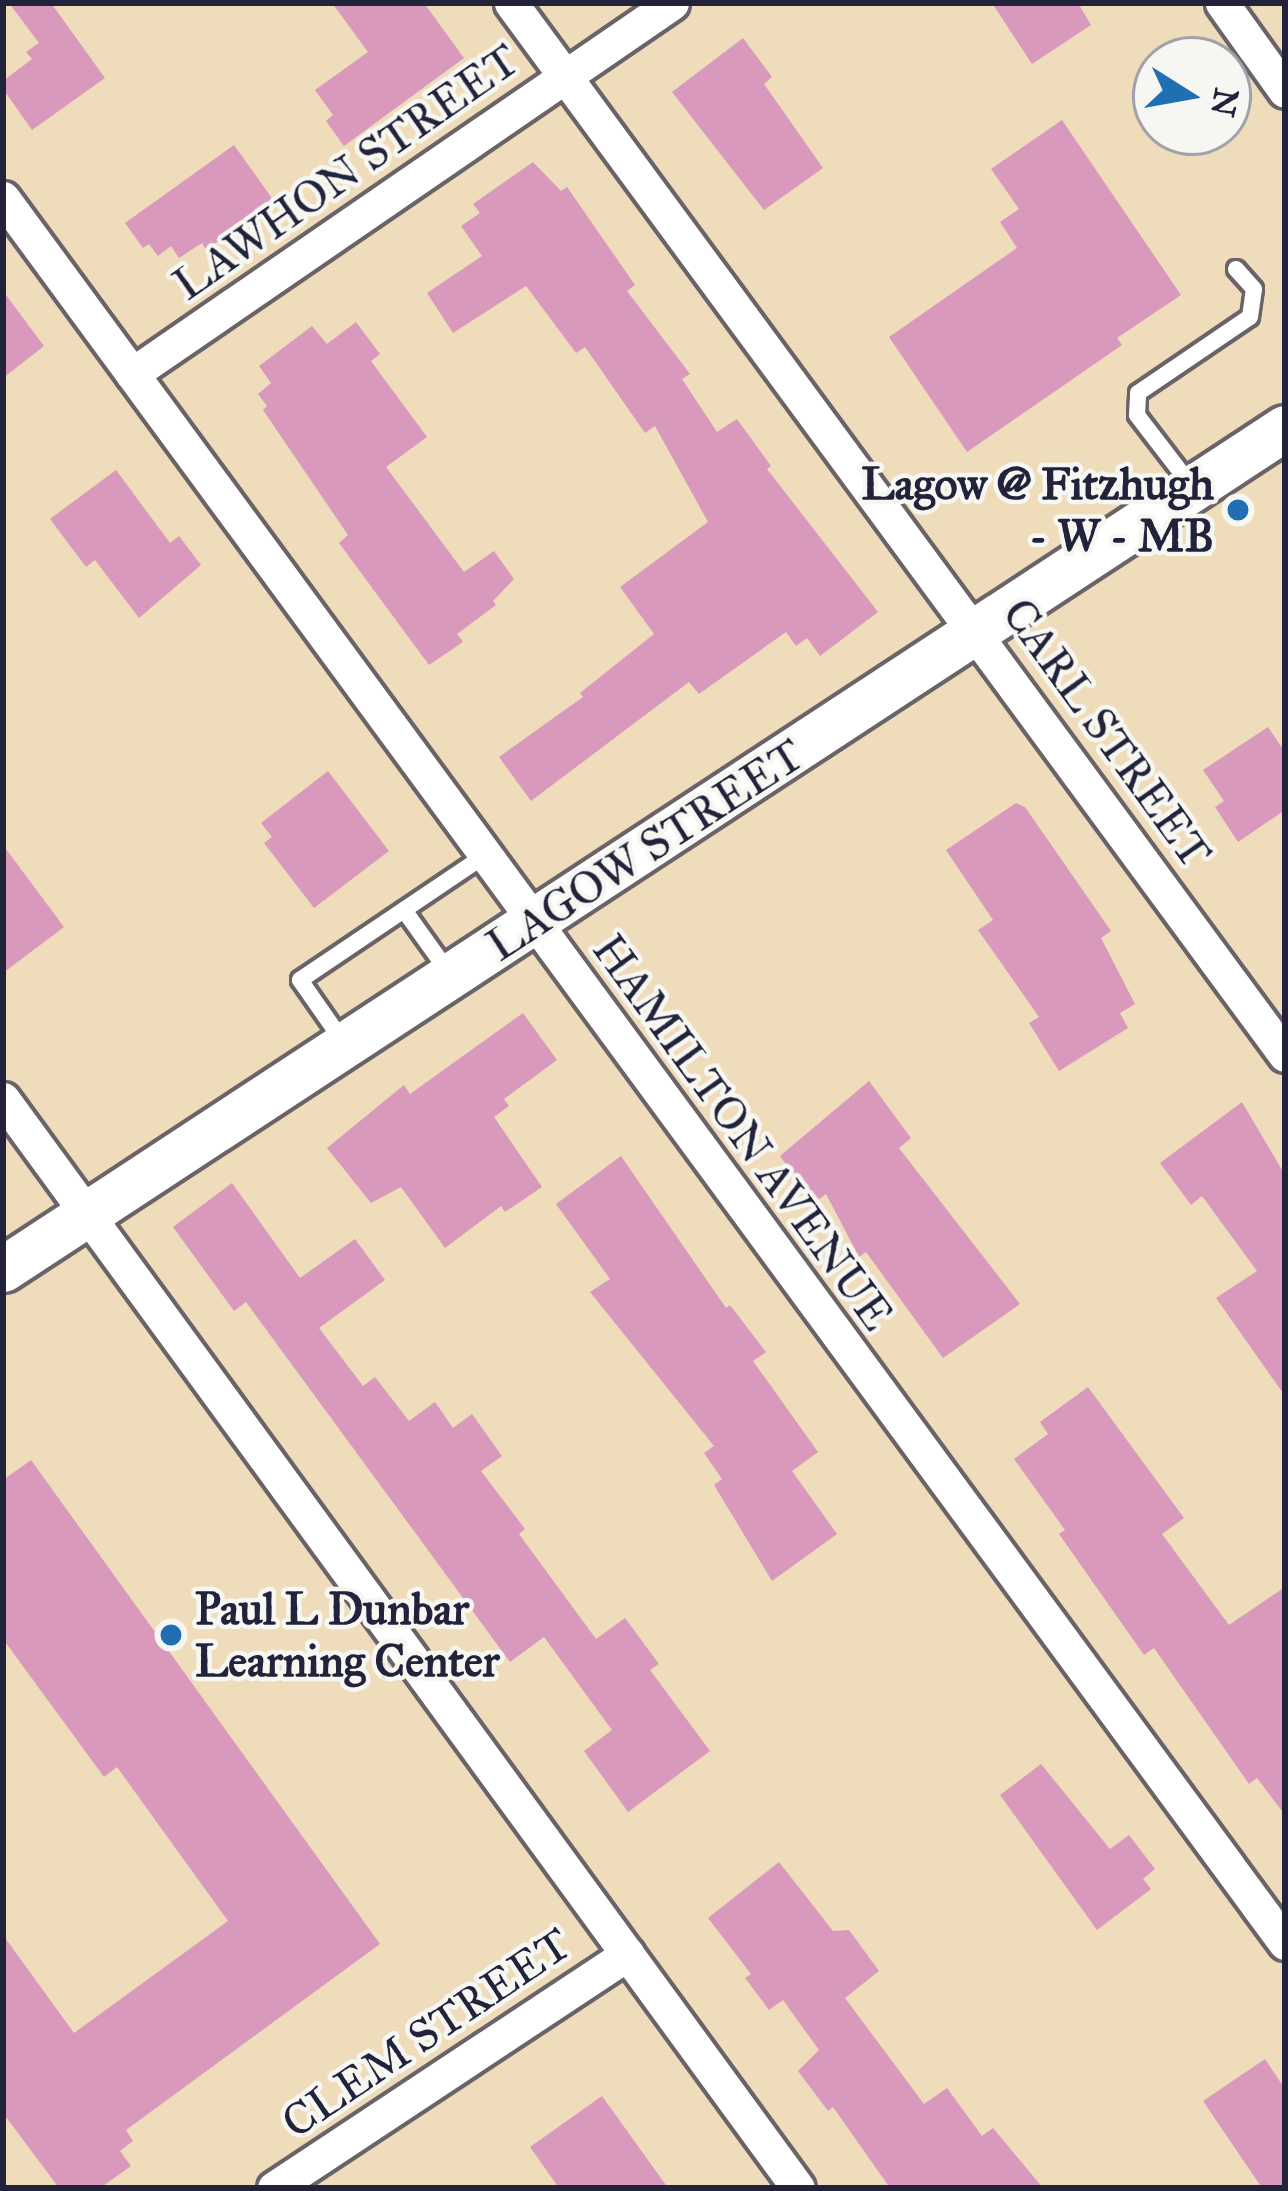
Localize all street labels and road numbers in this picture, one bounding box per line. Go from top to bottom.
street label: LAWHON STREET [163,33,529,311]
street label: CARL STREET [991,588,1223,878]
street label: LAGOW STREET [477,728,813,972]
street label: HAMILTON AVENUE [581,924,905,1340]
street label: CLEM STREET [272,1917,580,2149]

